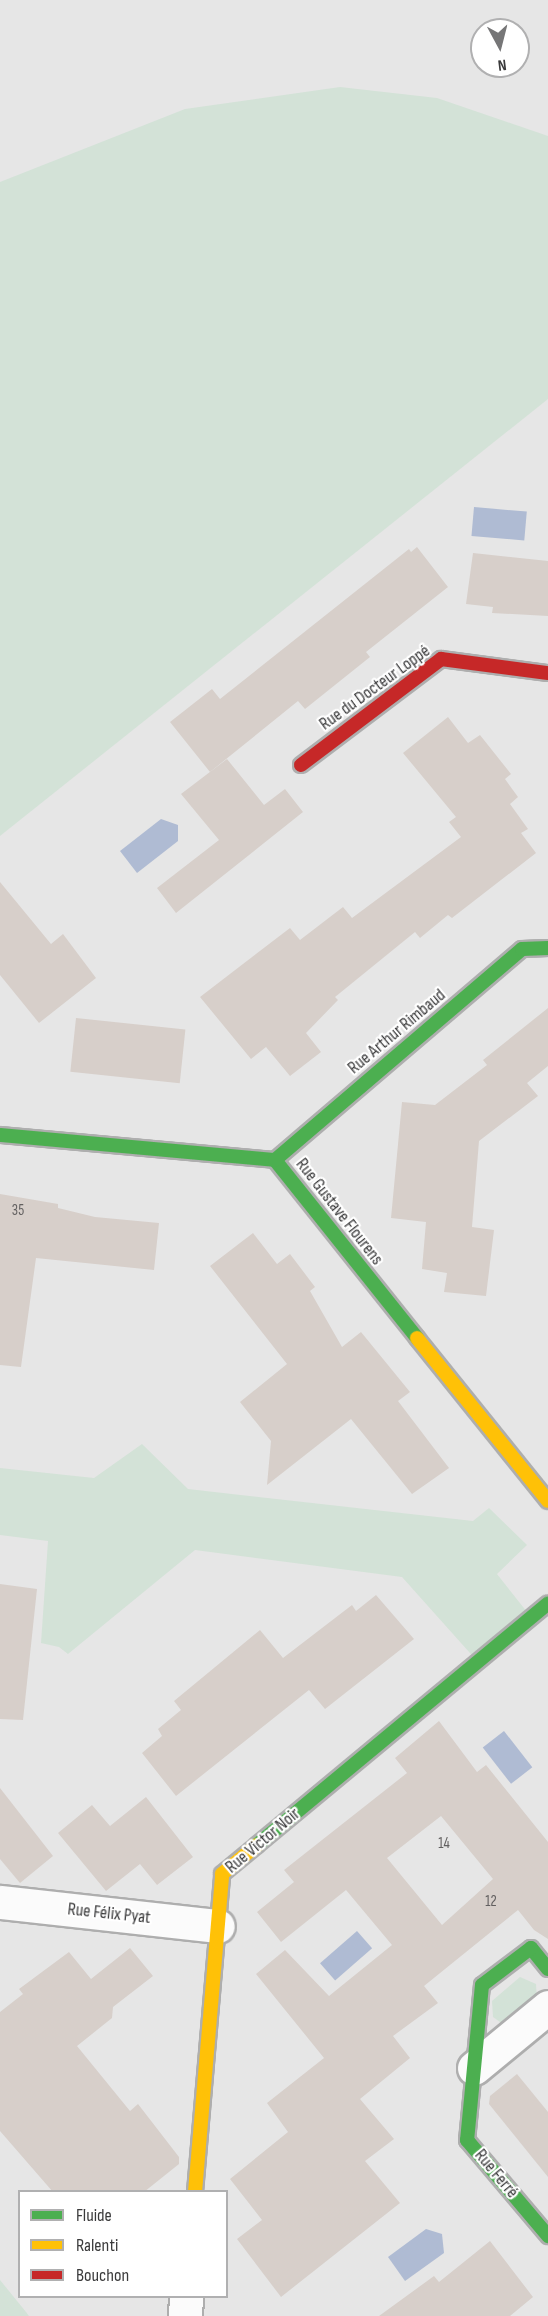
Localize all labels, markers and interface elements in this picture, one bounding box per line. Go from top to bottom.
north arrow [470,18,530,78]
text: N [497,54,507,74]
street label: Rue du Docteur Loppé [315,641,435,735]
street label: Rue Arthur Rimbaud [344,985,450,1079]
street label: Rue Gustave Flourens [291,1154,387,1270]
house number: 35 [12,1202,24,1220]
street label: Rue Victor Noir [221,1804,305,1878]
house number: 14 [438,1835,450,1853]
house number: 12 [485,1893,497,1911]
street label: Rue Félix Pyat [66,1899,152,1929]
street label: Rue Ferré [469,2145,523,2203]
legend [18,2190,228,2298]
text: Fluide [76,2205,112,2226]
text: Ralenti [76,2235,118,2256]
text: Bouchon [76,2265,129,2286]

